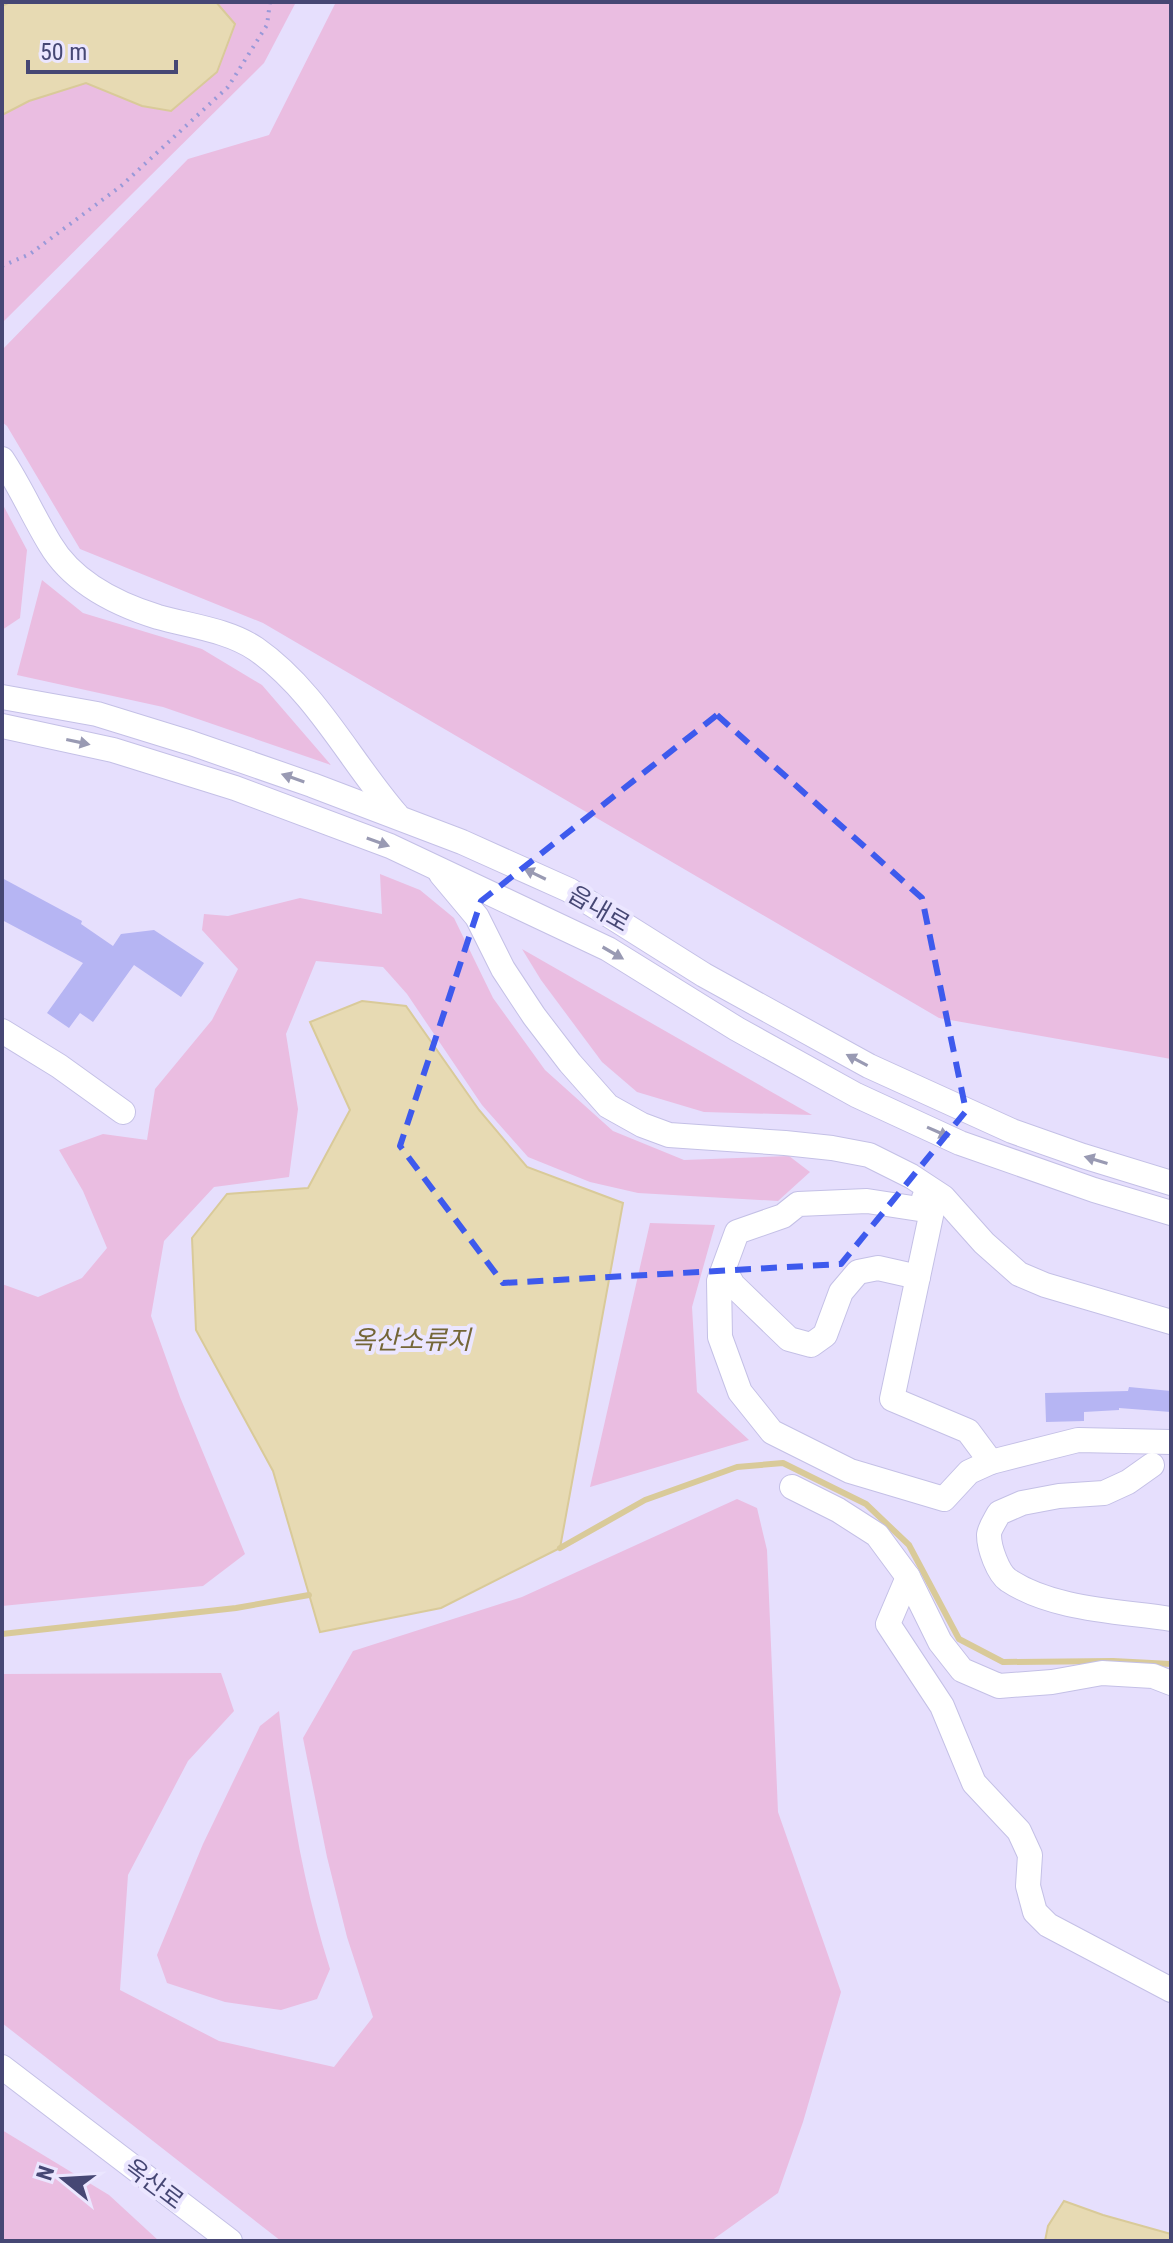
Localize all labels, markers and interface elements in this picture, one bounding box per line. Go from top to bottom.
scale bar [28,24,176,74]
text: 50 m [40,38,87,66]
one-way arrow [66,736,91,749]
one-way arrow [281,772,305,784]
one-way arrow [366,836,390,848]
one-way arrow [523,867,547,881]
street label: 읍내로 [563,880,635,938]
one-way arrow [602,946,624,960]
one-way arrow [846,1053,868,1067]
one-way arrow [926,1126,950,1139]
one-way arrow [1084,1153,1108,1166]
water label: 옥산소류지 [351,1325,473,1355]
north arrow [24,2139,104,2219]
street label: 옥산로 [119,2153,189,2215]
text: N [31,2163,59,2183]

